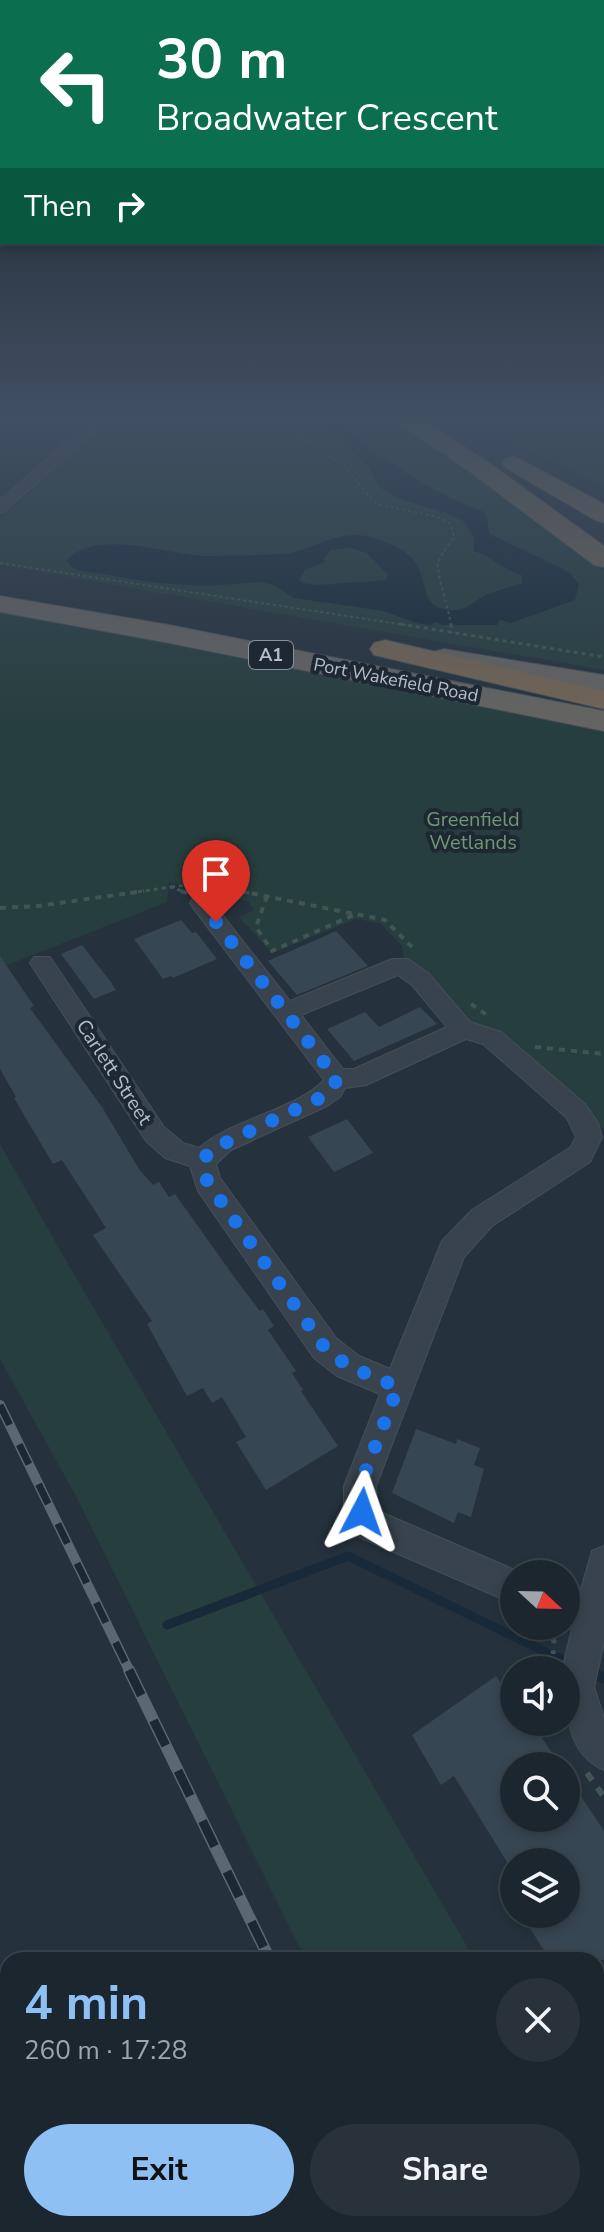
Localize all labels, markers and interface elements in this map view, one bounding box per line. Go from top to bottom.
text: 30 m [156,21,287,98]
icon: left [24,32,128,136]
text: Broadwater Crescent [156,94,498,143]
icon: right [108,184,152,228]
text: Then [24,186,92,227]
road number: A1 [249,641,293,669]
street label: Port Wakefield Road [312,652,480,708]
park label: Greenfield Wetlands [426,806,520,856]
pin [182,840,250,922]
icon: arrive [194,852,238,896]
street label: Carlett Street [70,1014,159,1131]
position arrow [320,1470,404,1554]
north arrow [500,1560,580,1640]
map controls [500,1560,580,1928]
button: sound [500,1656,580,1736]
button: search [500,1752,580,1832]
button: layers [500,1848,580,1928]
text: 4 min [24,1970,148,2036]
button: close [496,1978,580,2062]
text: 260 m · 17:28 [24,2033,187,2068]
button: Exit [24,2124,294,2216]
button: Share [310,2124,580,2216]

